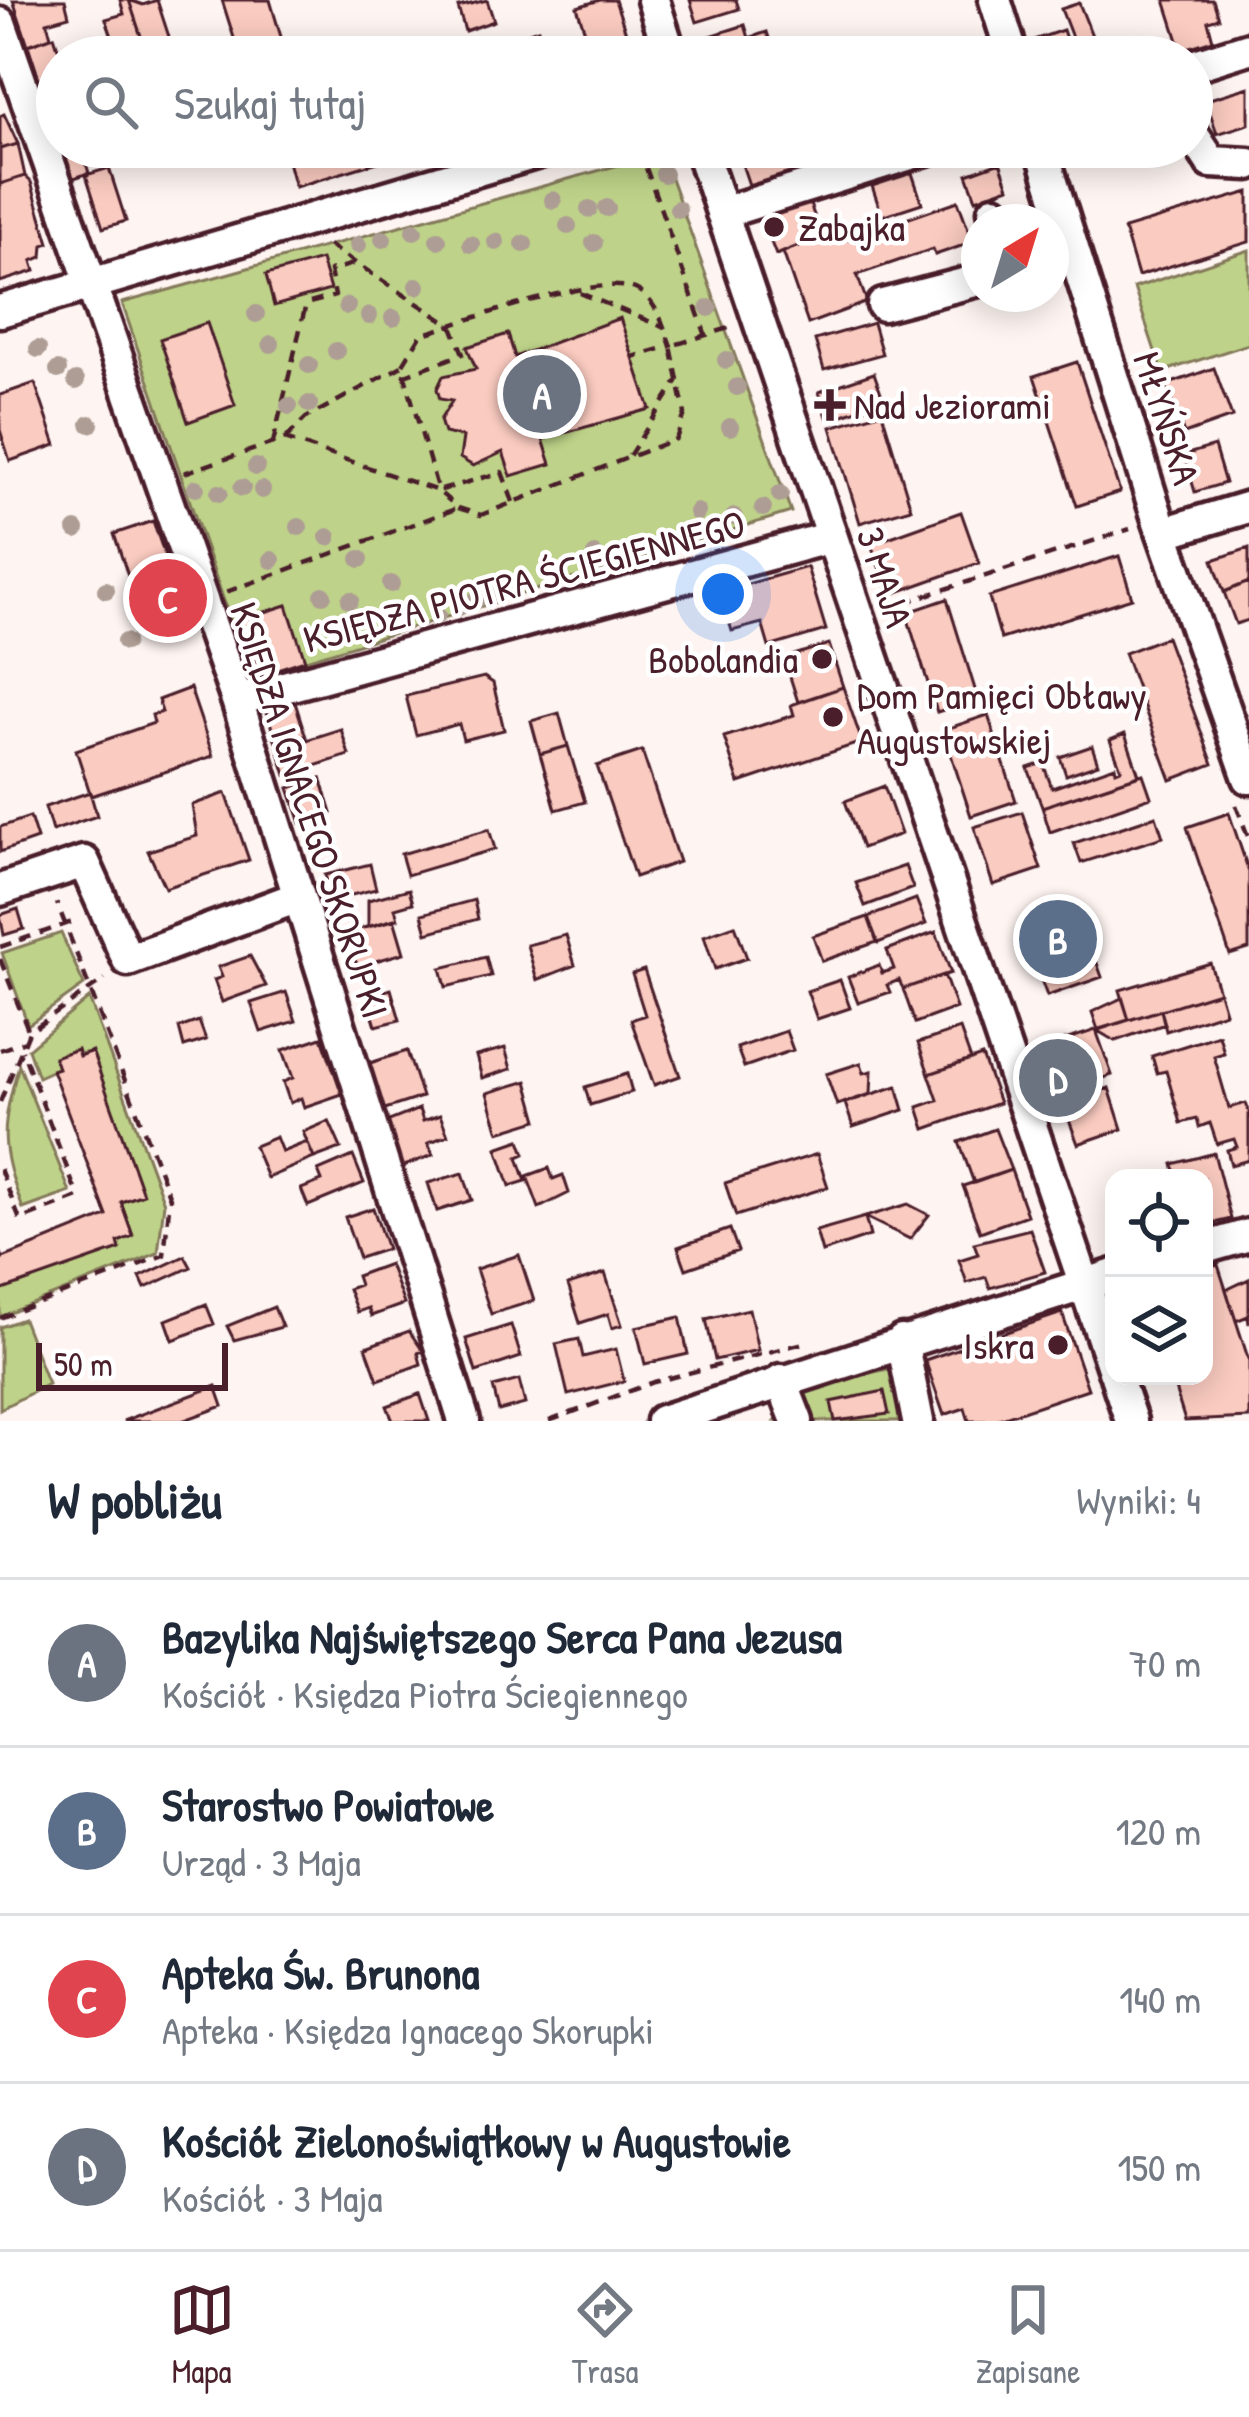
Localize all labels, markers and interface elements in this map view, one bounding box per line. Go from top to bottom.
search box [36,36,1213,168]
icon: search [78,69,144,135]
text: Szukaj tutaj [174,72,366,133]
place label: Zabajka [798,200,905,253]
north arrow [961,204,1069,312]
marker: Zabajka [761,214,787,240]
street label: MŁYŃSKA [1121,345,1214,491]
pin: A [503,349,581,439]
place label: Nad Jeziorami [854,378,1051,431]
marker: Nad Jeziorami [817,392,843,418]
street label: KSIĘDZA PIOTRA ŚCIEGIENNEGO [297,496,750,665]
street label: 3 MAJA [844,520,926,634]
pin: C [129,553,207,643]
your location [693,564,753,624]
street label: KSIĘDZA IGNACEGO SKORUPKI [218,595,403,1024]
place label: Bobolandia [648,632,798,685]
marker: Bobolandia [809,646,835,672]
place label: Dom Pamięci Obławy Augustowskiej [857,668,1147,766]
marker: Dom Pamięci Obławy Augustowskiej [820,704,846,730]
pin: B [1019,894,1097,984]
pin: D [1019,1033,1097,1123]
map controls [1105,1169,1213,1385]
button: locate [1105,1169,1213,1277]
button: layers [1105,1277,1213,1385]
place label: Iskra [963,1318,1034,1371]
marker: Iskra [1045,1332,1071,1358]
scale bar [36,1337,228,1390]
text: 50 m [54,1342,113,1386]
text: W pobliżu [48,1465,222,1534]
text: Wyniki: 4 [1077,1473,1201,1526]
text: Bazylika Najświętszego Serca Pana Jezusa [162,1606,842,1667]
text: A [77,1636,97,1689]
text: 70 m [1129,1636,1201,1689]
text: Kościół · Księdza Piotra Ściegiennego [162,1667,688,1720]
text: Starostwo Powiatowe [162,1774,494,1835]
text: B [77,1804,97,1857]
text: 120 m [1116,1804,1201,1857]
text: Urząd · 3 Maja [162,1835,361,1888]
text: Apteka Św. Brunona [162,1942,479,2003]
text: C [76,1972,98,2025]
text: 140 m [1119,1972,1201,2025]
text: Apteka · Księdza Ignacego Skorupki [162,2003,654,2056]
text: Kościół Zielonoświątkowy w Augustowie [162,2110,791,2171]
text: D [78,2140,96,2193]
text: 150 m [1117,2140,1201,2193]
text: Kościół · 3 Maja [162,2171,383,2224]
tab: Mapa [169,2277,235,2393]
tab: Trasa [572,2277,638,2393]
tab: Zapisane [976,2277,1080,2393]

